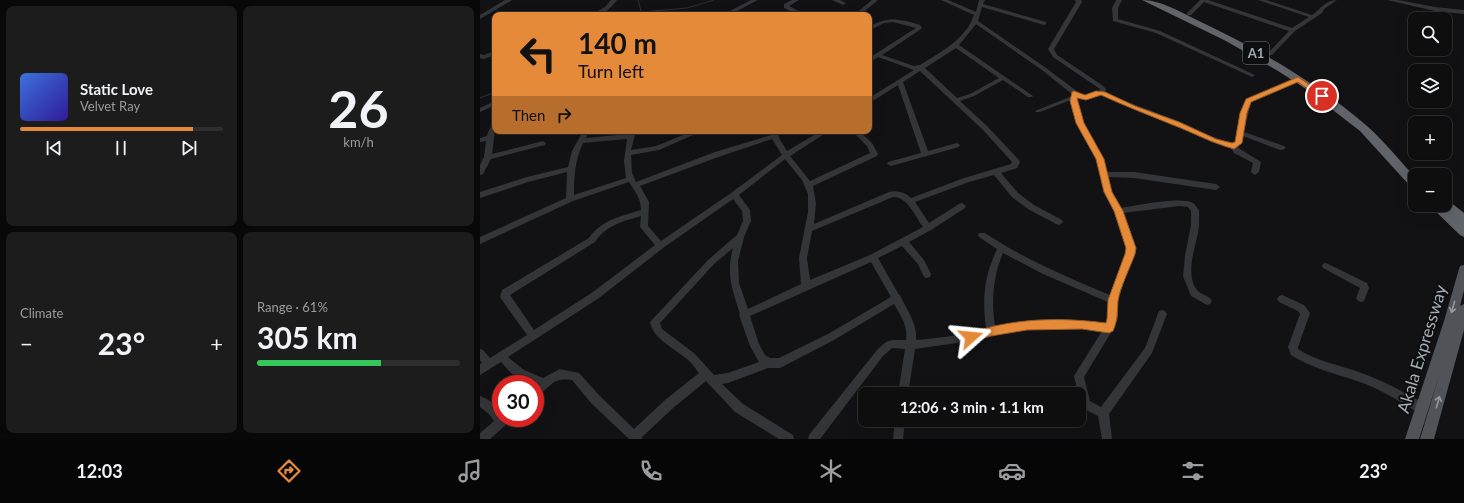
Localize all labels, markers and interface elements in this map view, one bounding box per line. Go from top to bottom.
map controls [1408,12,1452,212]
button: search [1408,12,1452,56]
text: 140 m [578,26,657,60]
icon: left [512,28,564,80]
road number: A1 [1243,42,1269,64]
text: Turn left [578,60,644,82]
button: layers [1408,64,1452,108]
text: 26 [328,77,389,139]
pin [1305,79,1339,113]
text: Static Love [80,80,153,98]
icon: arrive [1311,85,1333,107]
text: Velvet Ray [80,98,140,114]
icon: right [553,104,575,126]
text: Then [512,106,545,124]
button: + [1408,116,1452,160]
text: km/h [343,134,374,150]
icon: previous [43,137,65,159]
icon: pause [110,137,132,159]
icon: next [178,137,200,159]
button: − [1408,168,1452,212]
street label: Akala Expressway [1392,282,1451,416]
text: Range · 61% [257,299,328,315]
one-way arrow [1449,300,1457,313]
text: Climate [20,305,63,321]
position arrow [950,316,992,358]
text: 305 km [257,319,358,355]
text: 23° [98,325,145,361]
text: − [20,330,33,357]
text: + [210,330,223,357]
speed limit sign: 30 [492,375,544,427]
one-way arrow [1435,395,1442,408]
text: 12:06 · 3 min · 1.1 km [900,398,1044,416]
icon: directions [275,457,303,485]
icon: music [456,457,484,485]
icon: phone [637,457,665,485]
icon: climate [817,457,845,485]
icon: car [998,457,1026,485]
icon: filters [1179,457,1207,485]
text: 12:03 [76,460,123,482]
text: 23° [1359,460,1388,482]

